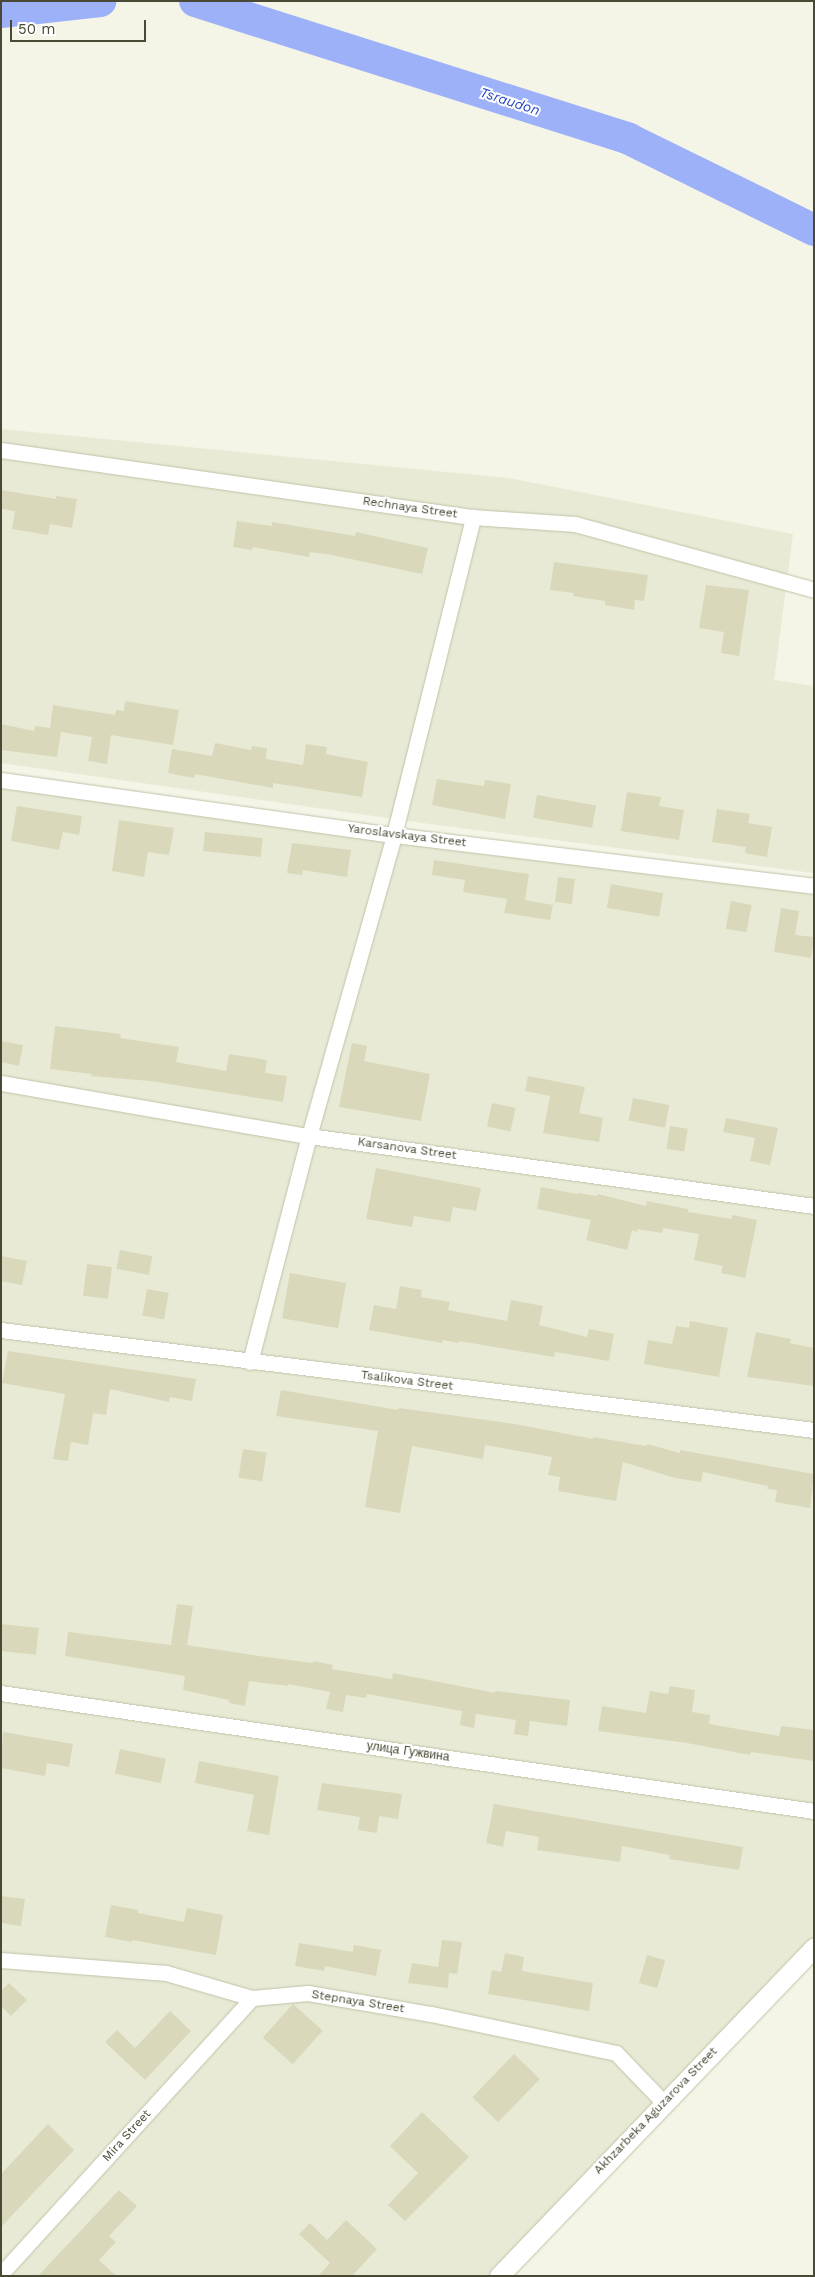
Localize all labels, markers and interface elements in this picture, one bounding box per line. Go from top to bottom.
scale bar [12,10,149,42]
text: 50 m [18,20,55,38]
water label: Tsraudon [478,83,542,119]
street label: Rechnaya Street [362,494,458,522]
street label: Yaroslavskaya Street [347,822,467,850]
street label: Karsanova Street [356,1135,458,1163]
street label: Tsalikova Street [360,1368,454,1394]
street label: улица Гужвина [366,1739,450,1765]
street label: Stepnaya Street [310,1988,406,2016]
street label: Akhzarbeka Aguzarova Street [591,2044,721,2178]
street label: Mira Street [100,2107,154,2165]

